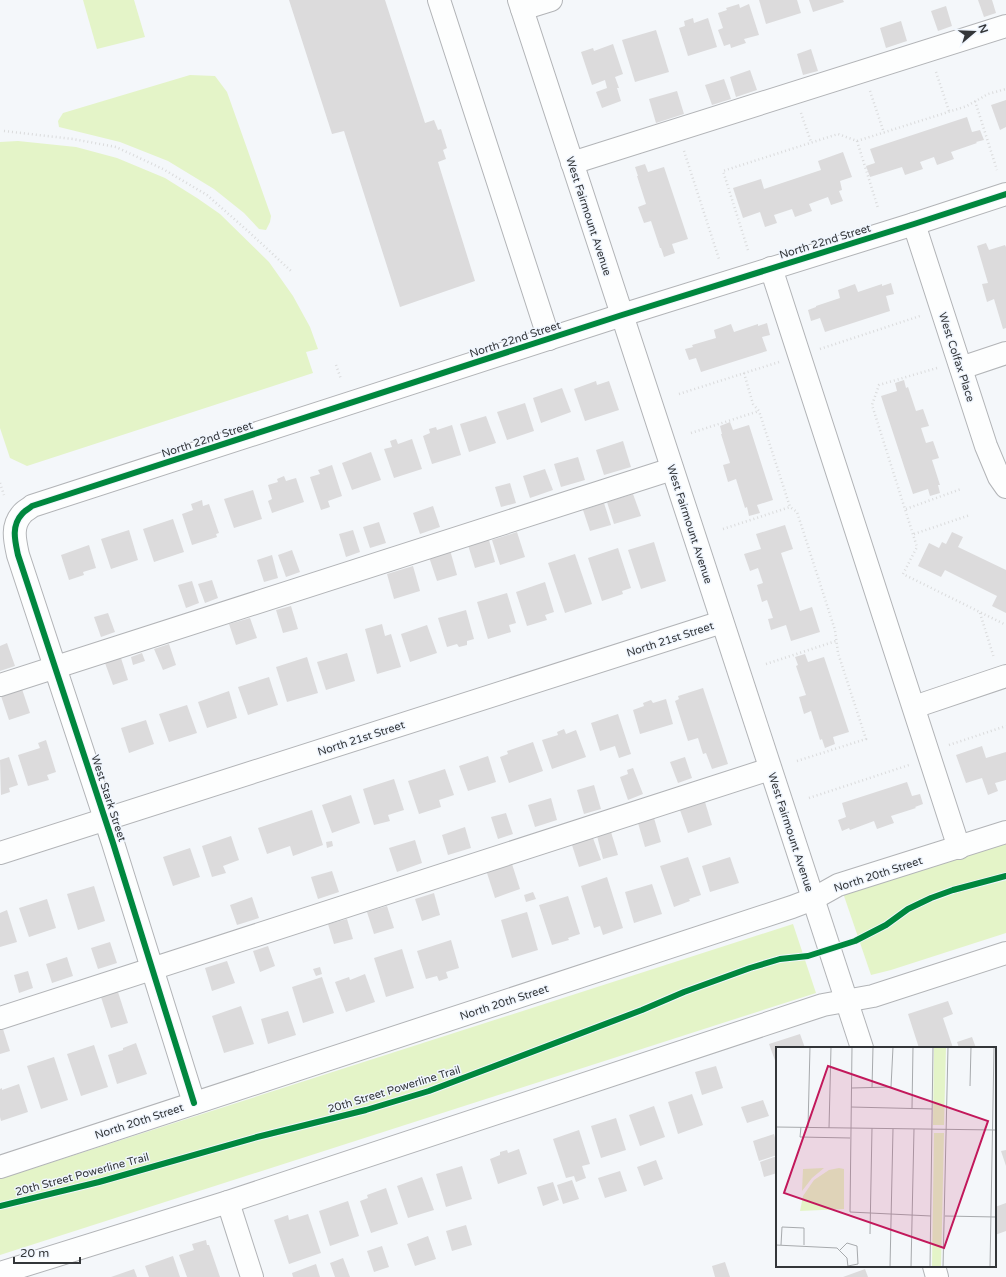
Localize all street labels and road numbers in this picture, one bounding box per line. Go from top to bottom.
street label: West Fairmount Avenue [563,155,614,277]
street label: North 22nd Street [778,221,873,262]
street label: West Colfax Place [936,311,977,404]
street label: North 22nd Street [468,319,562,360]
street label: North 22nd Street [160,419,254,460]
street label: West Fairmount Avenue [664,463,715,585]
street label: North 21st Street [625,619,715,660]
street label: North 21st Street [316,718,406,759]
street label: West Stark Street [88,753,129,843]
street label: West Fairmount Avenue [765,771,816,893]
street label: North 20th Street [832,854,924,895]
street label: North 20th Street [458,982,550,1023]
street label: 20th Street Powerline Trail [326,1063,462,1116]
street label: North 20th Street [93,1101,185,1142]
street label: 20th Street Powerline Trail [14,1150,150,1199]

